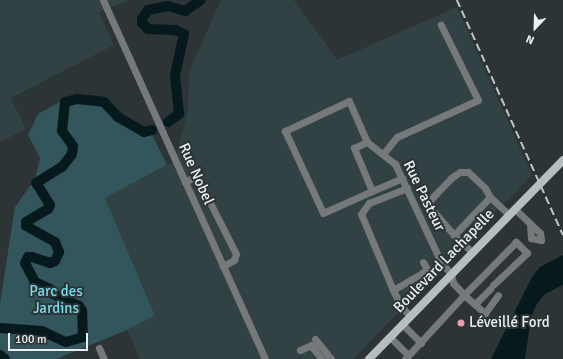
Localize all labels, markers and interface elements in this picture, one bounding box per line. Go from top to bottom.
north arrow [515,8,555,48]
text: N [524,32,536,47]
street label: Rue Nobel [174,140,218,208]
street label: Rue Pasteur [399,158,449,234]
street label: Boulevard Lachapelle [390,205,498,317]
park label: Parc des Jardins [29,282,83,317]
place label: Léveillé Ford [469,314,550,332]
marker: Léveillé Ford [456,318,466,328]
scale bar [10,325,90,351]
text: 100 m [15,332,47,347]

